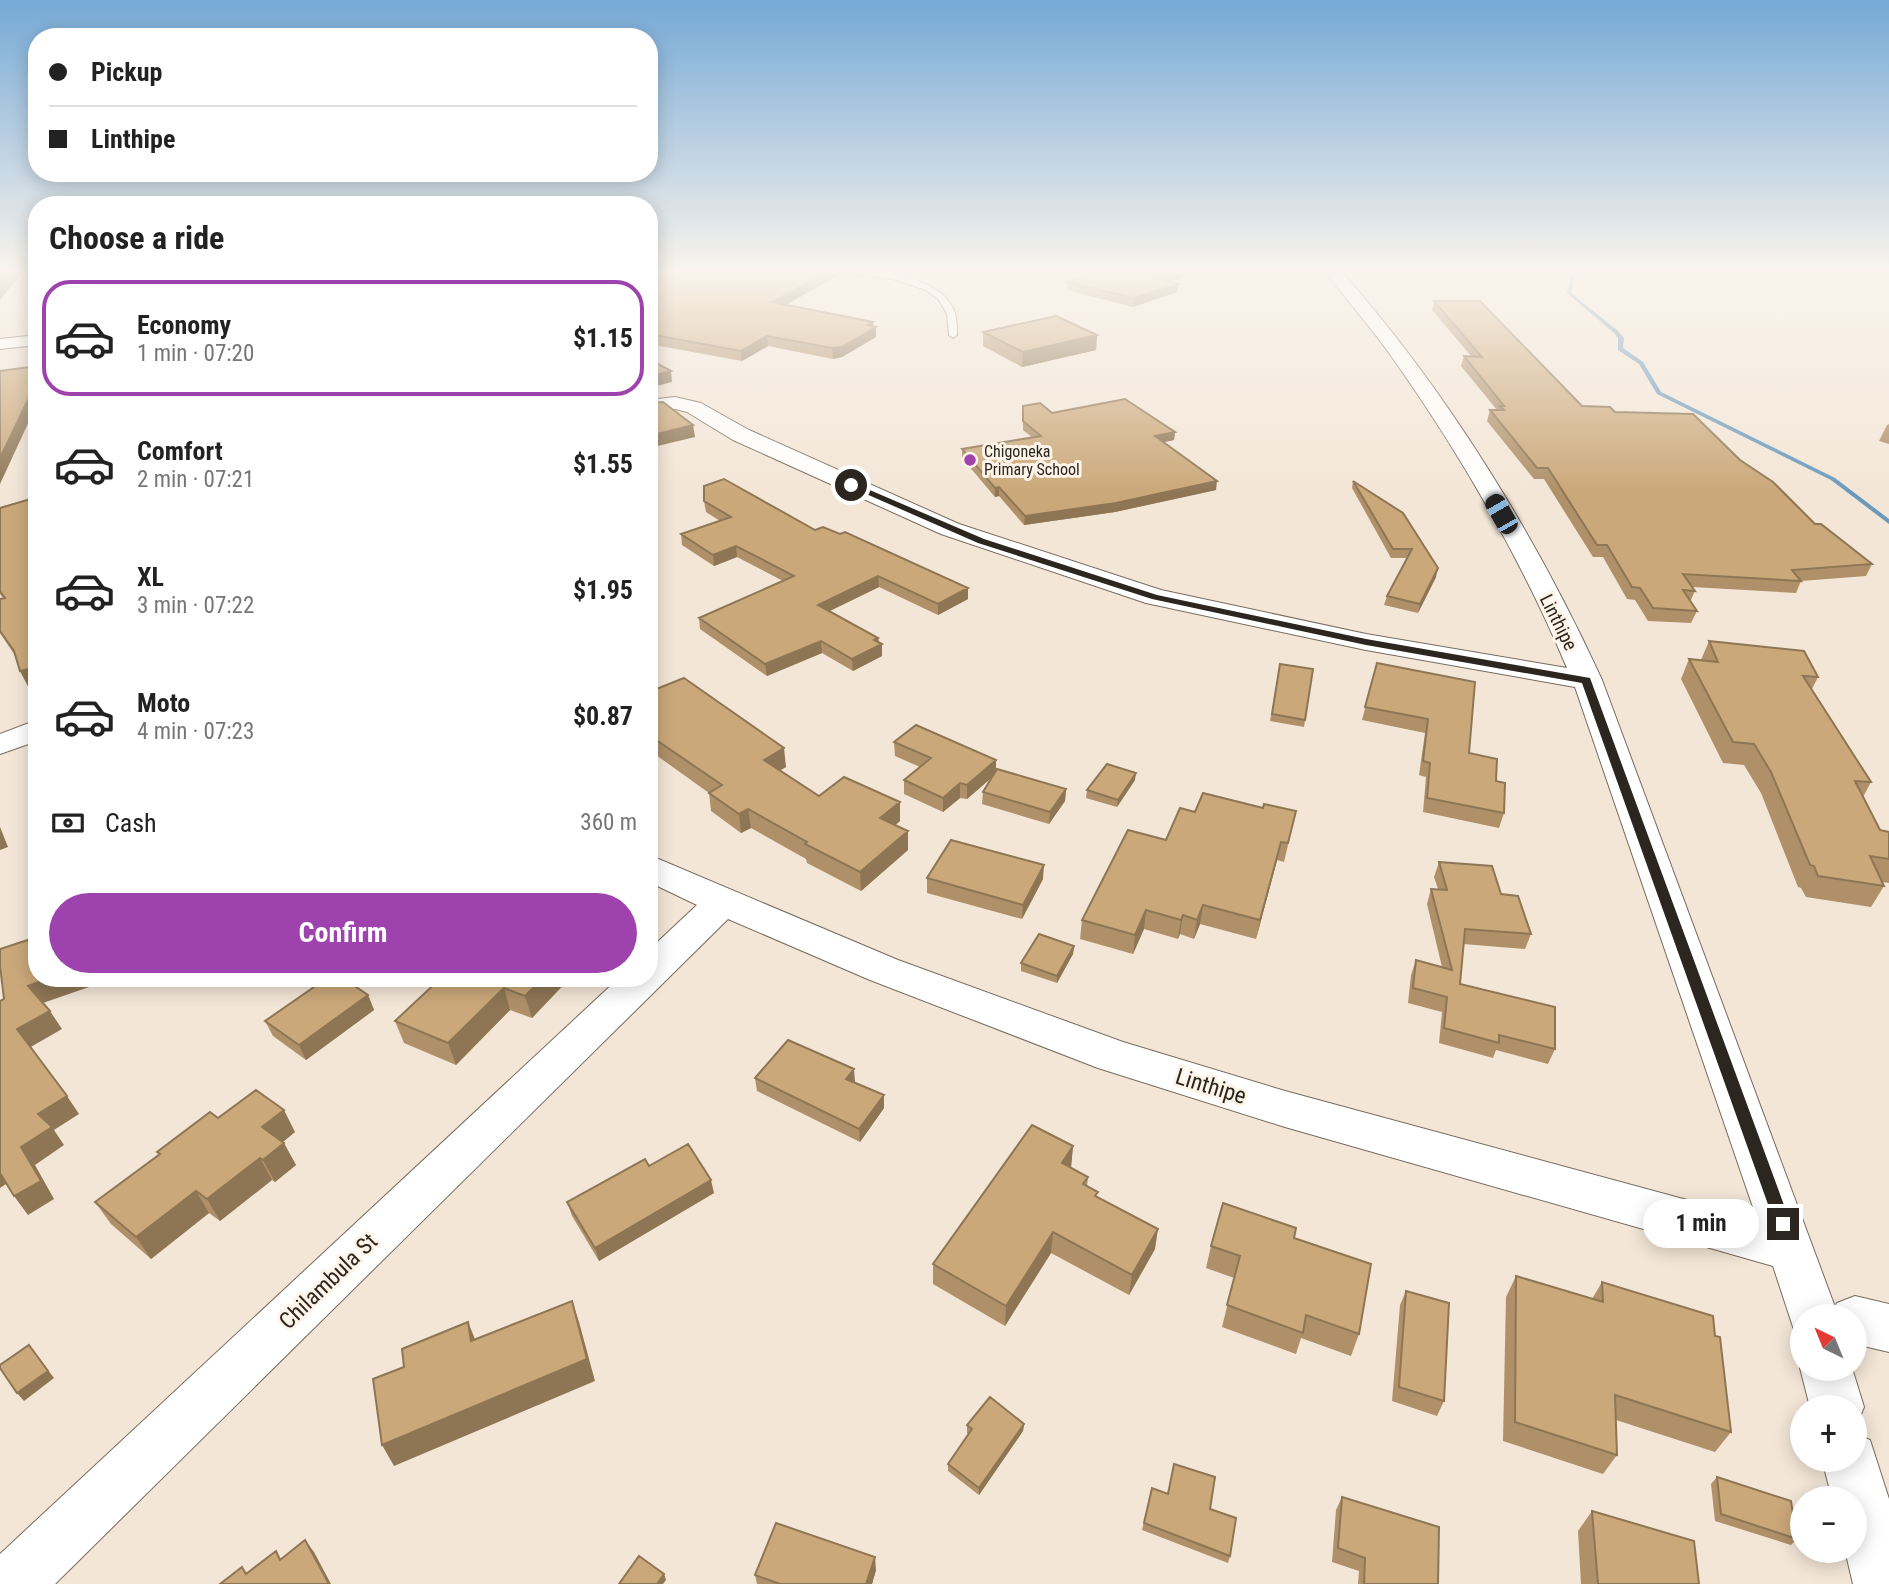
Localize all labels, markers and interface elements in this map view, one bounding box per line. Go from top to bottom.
text: Pickup [91,57,162,87]
text: Linthipe [91,124,175,154]
text: Choose a ride [49,219,224,257]
icon: car [53,307,116,370]
text: Economy [137,310,231,340]
text: $1.15 [573,323,633,353]
text: 1 min · 07:20 [137,340,254,367]
icon: car [53,433,116,496]
text: Comfort [137,436,223,466]
place label: Chigoneka Primary School [984,442,1080,479]
text: $1.55 [573,449,633,479]
marker: Chigoneka Primary School [962,452,978,468]
text: 2 min · 07:21 [137,466,254,493]
route start [835,469,867,501]
car [1482,491,1521,537]
icon: car [53,559,116,622]
text: XL [137,562,164,592]
text: $1.95 [573,575,633,605]
street label: Linthipe [1535,590,1582,654]
text: 3 min · 07:22 [137,592,254,619]
icon: car [53,685,116,748]
text: Moto [137,688,190,718]
text: $0.87 [573,701,633,731]
text: 4 min · 07:23 [137,718,254,745]
icon: cash [49,804,87,842]
text: Cash [105,808,157,838]
text: 360 m [580,809,637,836]
button: Confirm [49,893,637,973]
street label: Linthipe [1172,1063,1250,1110]
callout: 1 min [1643,1200,1758,1248]
route end [1767,1208,1799,1240]
text: 1 min [1675,1210,1727,1237]
street label: Chilambula St [274,1228,383,1335]
north arrow [1790,1304,1867,1381]
map controls [1790,1304,1867,1563]
button: + [1790,1395,1867,1472]
button: − [1790,1486,1867,1563]

